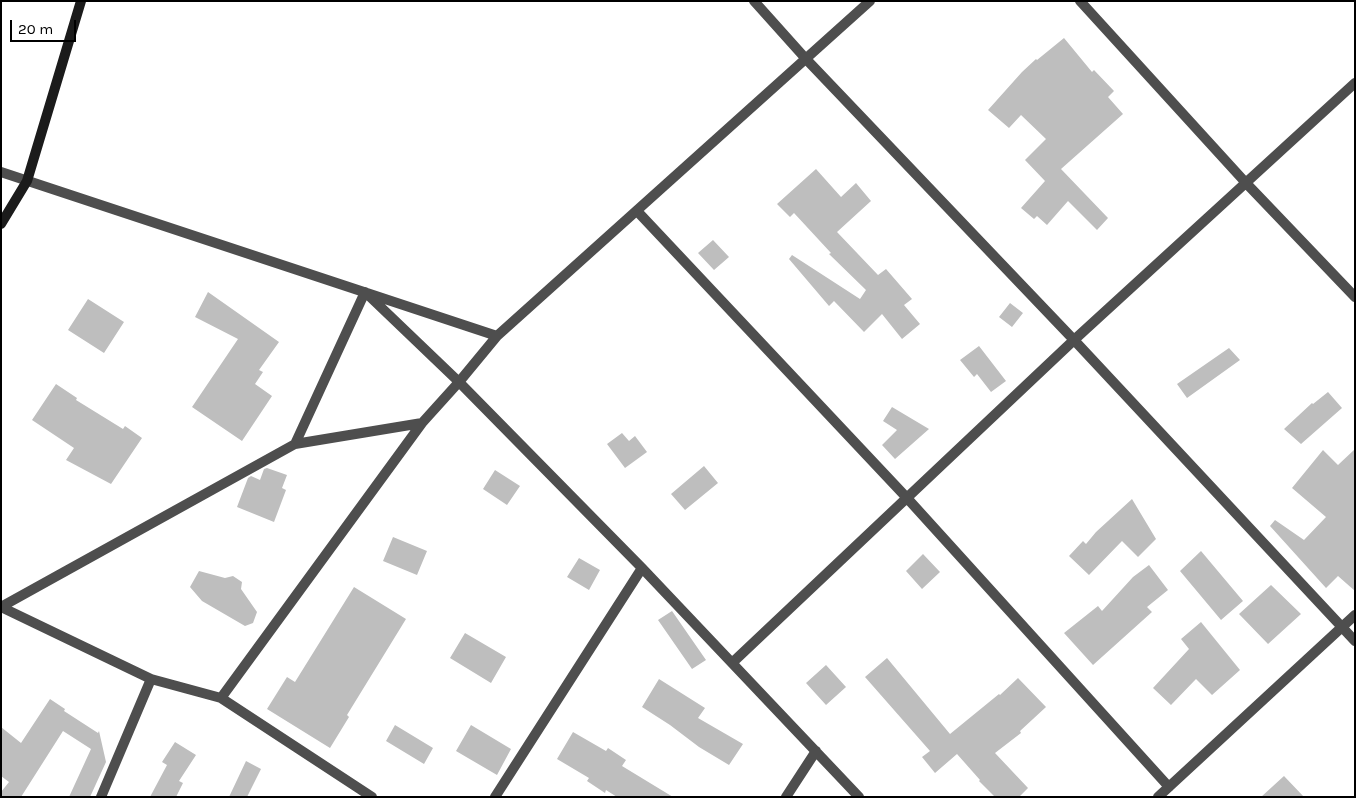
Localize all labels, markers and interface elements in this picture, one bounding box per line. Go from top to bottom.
scale bar [12,10,79,42]
text: 20 m [18,20,53,38]

